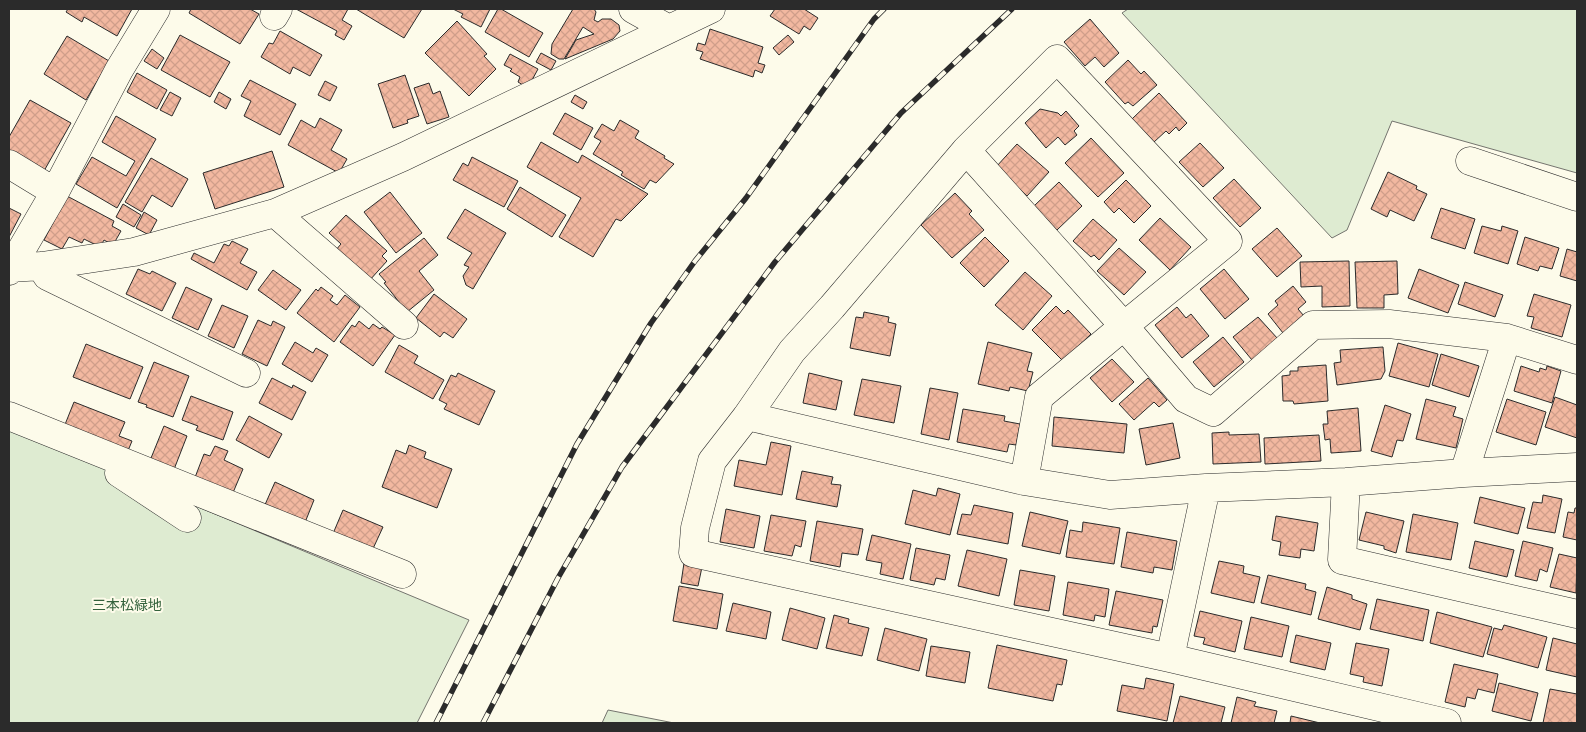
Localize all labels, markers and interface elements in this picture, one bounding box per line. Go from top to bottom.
park label: 三本松緑地 [92,596,162,614]

